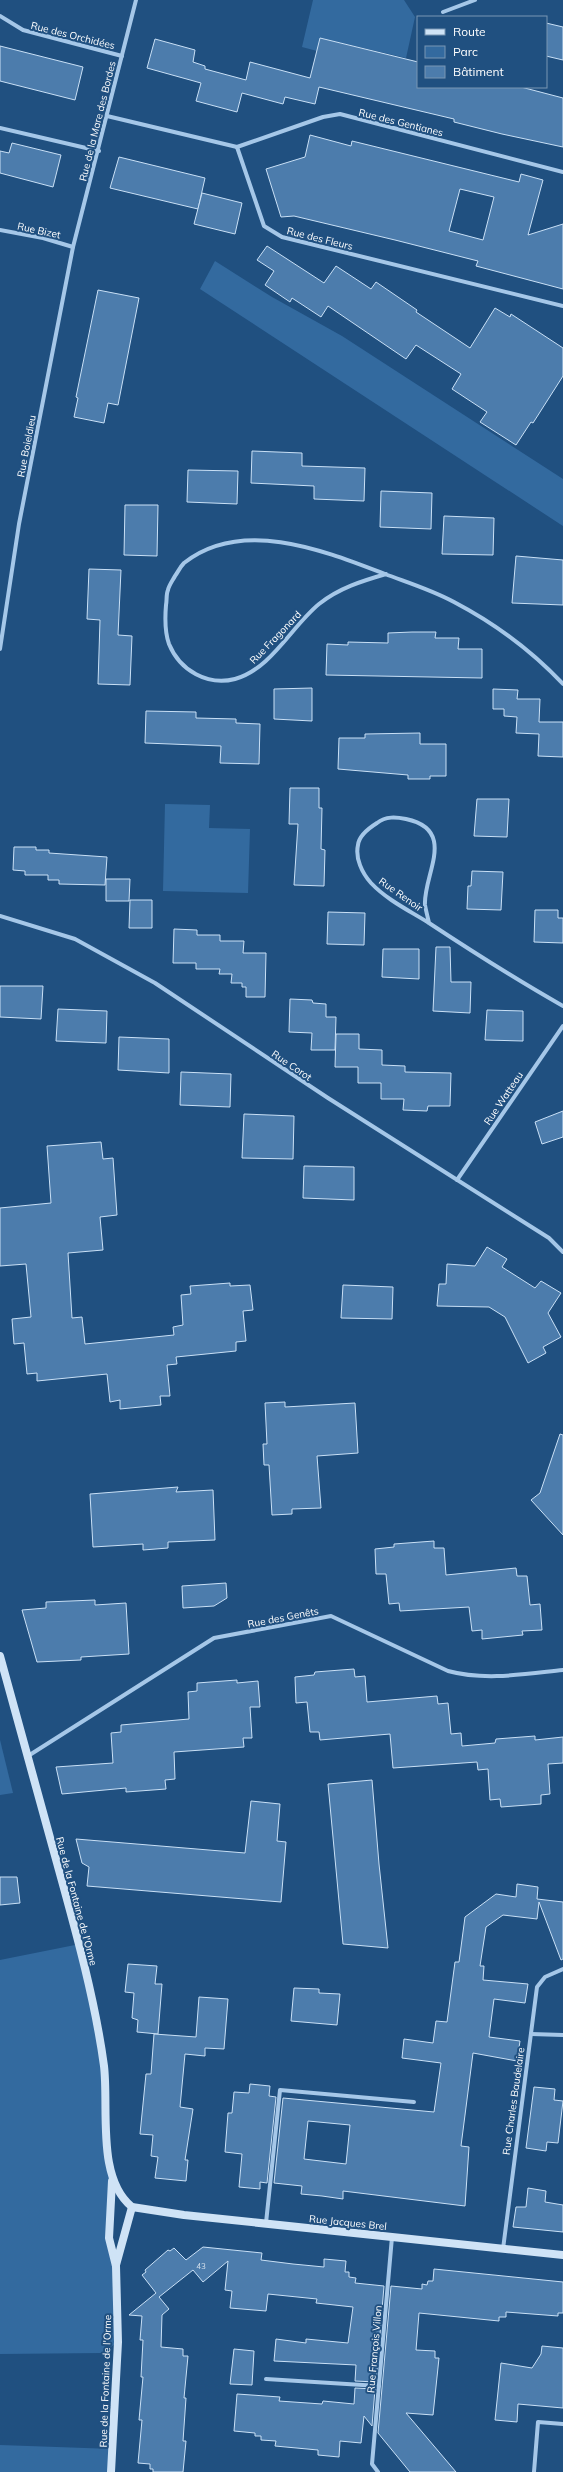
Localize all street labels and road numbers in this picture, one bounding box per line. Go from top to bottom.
street label: Rue des Orchidées [30,19,116,52]
street label: Rue de la Mare des Bordes [76,60,119,183]
street label: Rue des Gentianes [357,106,444,139]
street label: Rue Bizet [16,220,62,242]
street label: Rue des Fleurs [286,224,354,253]
street label: Rue Boieldieu [14,414,39,478]
street label: Rue Fragonard [247,608,304,667]
street label: Rue Renoir [376,875,425,914]
street label: Rue Corot [269,1047,315,1084]
street label: Rue Watteau [481,1069,526,1127]
street label: Rue des Genêts [246,1604,320,1631]
street label: Rue de la Fontaine de l'Orme [53,1835,100,1967]
street label: Rue Charles Baudelaire [500,2047,527,2156]
street label: Rue Jacques Brel [309,2212,387,2233]
street label: Rue François Villon [364,2305,385,2393]
street label: Rue de la Fontaine de l'Orme [97,2314,114,2448]

